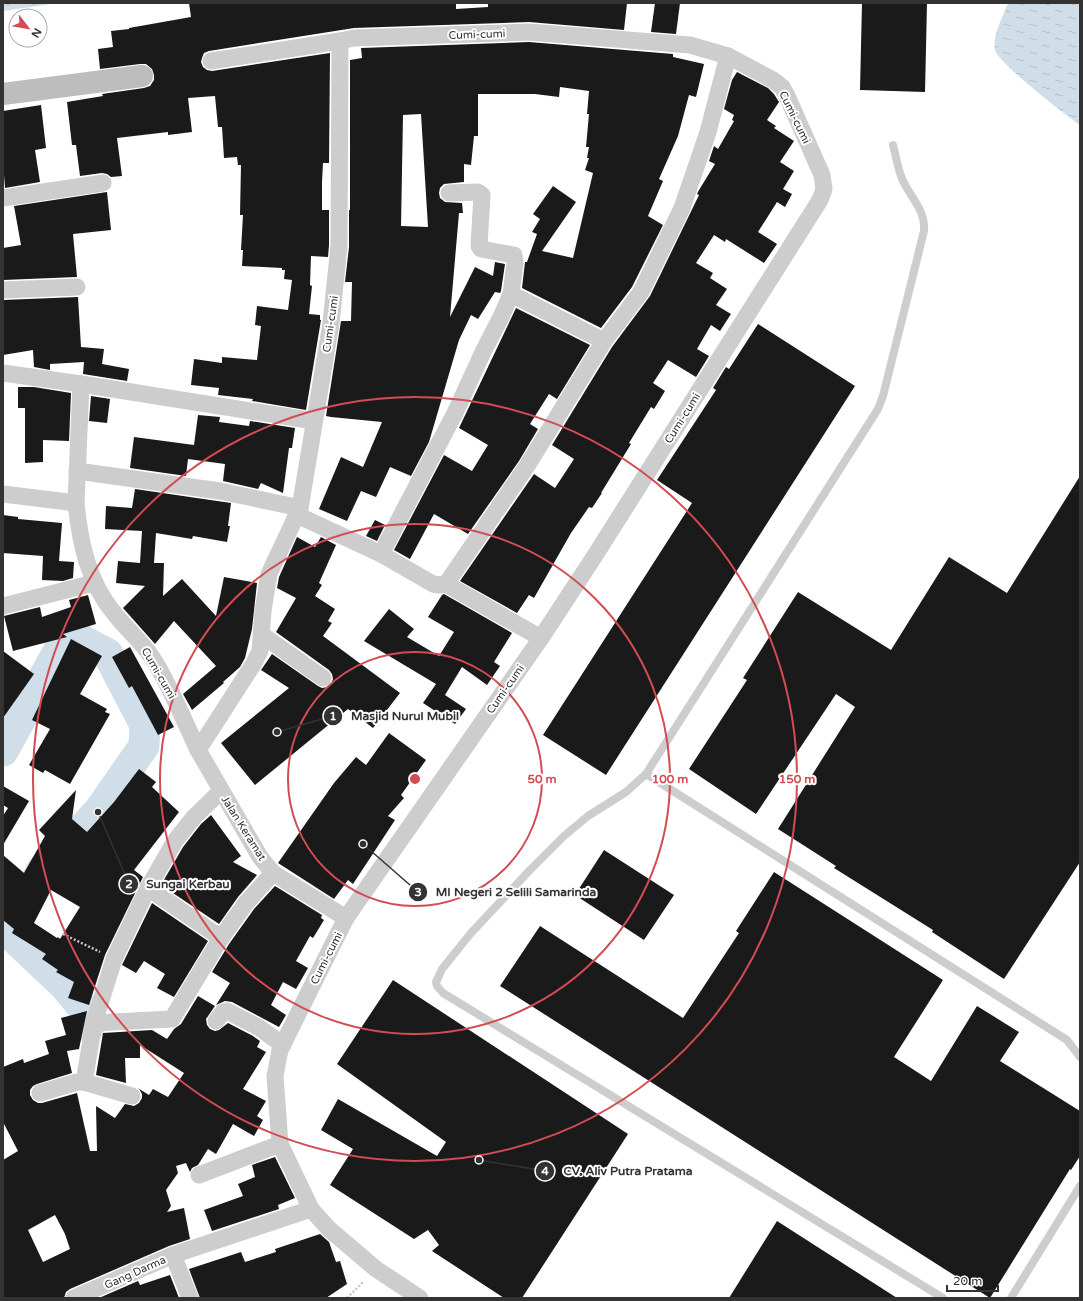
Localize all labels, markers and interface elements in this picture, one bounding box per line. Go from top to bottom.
north arrow [8,8,48,48]
text: N [28,26,44,40]
street label: Cumi-cumi [448,27,506,42]
street label: Cumi-cumi [776,89,813,146]
street label: Cumi-cumi [320,295,341,353]
street label: Cumi-cumi [662,391,703,446]
street label: Cumi-cumi [139,645,178,701]
street label: Cumi-cumi [484,662,527,716]
callout: Masjid Nurul Mubil [323,704,466,728]
text: 1 [329,709,337,723]
text: Masjid Nurul Mubil [351,709,459,724]
centre of rings [408,772,422,786]
text: 50 m [527,772,557,786]
text: 100 m [652,772,688,786]
text: 150 m [779,772,815,786]
street label: Jalan Keramat [218,793,269,863]
callout: Sungai Kerbau [119,872,238,896]
text: 2 [125,877,133,891]
text: Sungai Kerbau [146,877,230,892]
callout: MI Negeri 2 Selili Samarinda [408,880,604,904]
text: 3 [414,885,422,899]
text: MI Negeri 2 Selili Samarinda [436,885,596,900]
street label: Cumi-cumi [308,930,345,987]
callout: CV. Aliv Putra Pratama [535,1159,700,1183]
text: 4 [541,1164,549,1178]
text: CV. Aliv Putra Pratama [563,1164,693,1178]
street label: Gang Darma [102,1253,168,1292]
scale bar [947,1267,998,1293]
text: 20 m [953,1274,982,1288]

